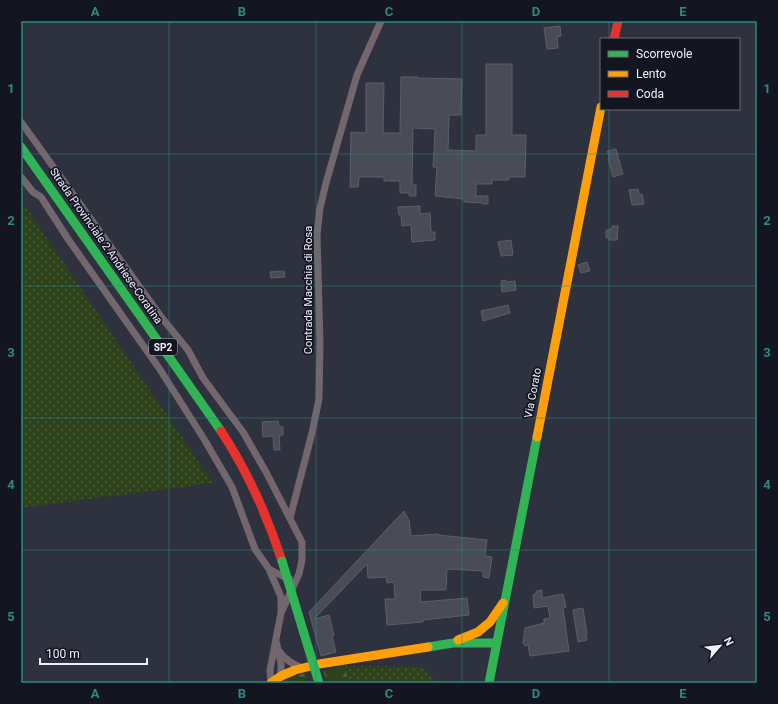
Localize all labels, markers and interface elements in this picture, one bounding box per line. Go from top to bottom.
text: A [91,4,100,19]
text: B [238,4,246,19]
text: C [385,4,394,19]
text: D [532,4,540,19]
text: E [679,4,687,19]
legend [600,38,740,110]
text: Scorrevole [636,47,692,61]
text: Lento [636,67,666,81]
text: 1 [7,81,15,96]
text: 1 [763,81,771,96]
text: Coda [636,87,664,101]
street label: Strada Provinciale 2 Andriese-Coratina [47,166,165,327]
text: 2 [7,213,15,228]
text: 2 [763,213,771,228]
street label: Contrada Macchia di Rosa [302,226,315,354]
road number: SP2 [149,339,177,355]
text: 3 [7,345,15,360]
text: 3 [763,345,771,360]
street label: Via Corato [522,367,544,419]
text: 4 [7,477,15,492]
text: 4 [763,477,771,492]
text: 5 [7,609,15,624]
text: 5 [763,609,771,624]
north arrow [700,626,740,666]
text: N [721,635,736,648]
scale bar [40,640,147,666]
text: 100 m [46,647,80,661]
text: A [91,686,100,701]
text: B [238,686,246,701]
text: C [385,686,394,701]
text: D [532,686,540,701]
text: E [679,686,687,701]

